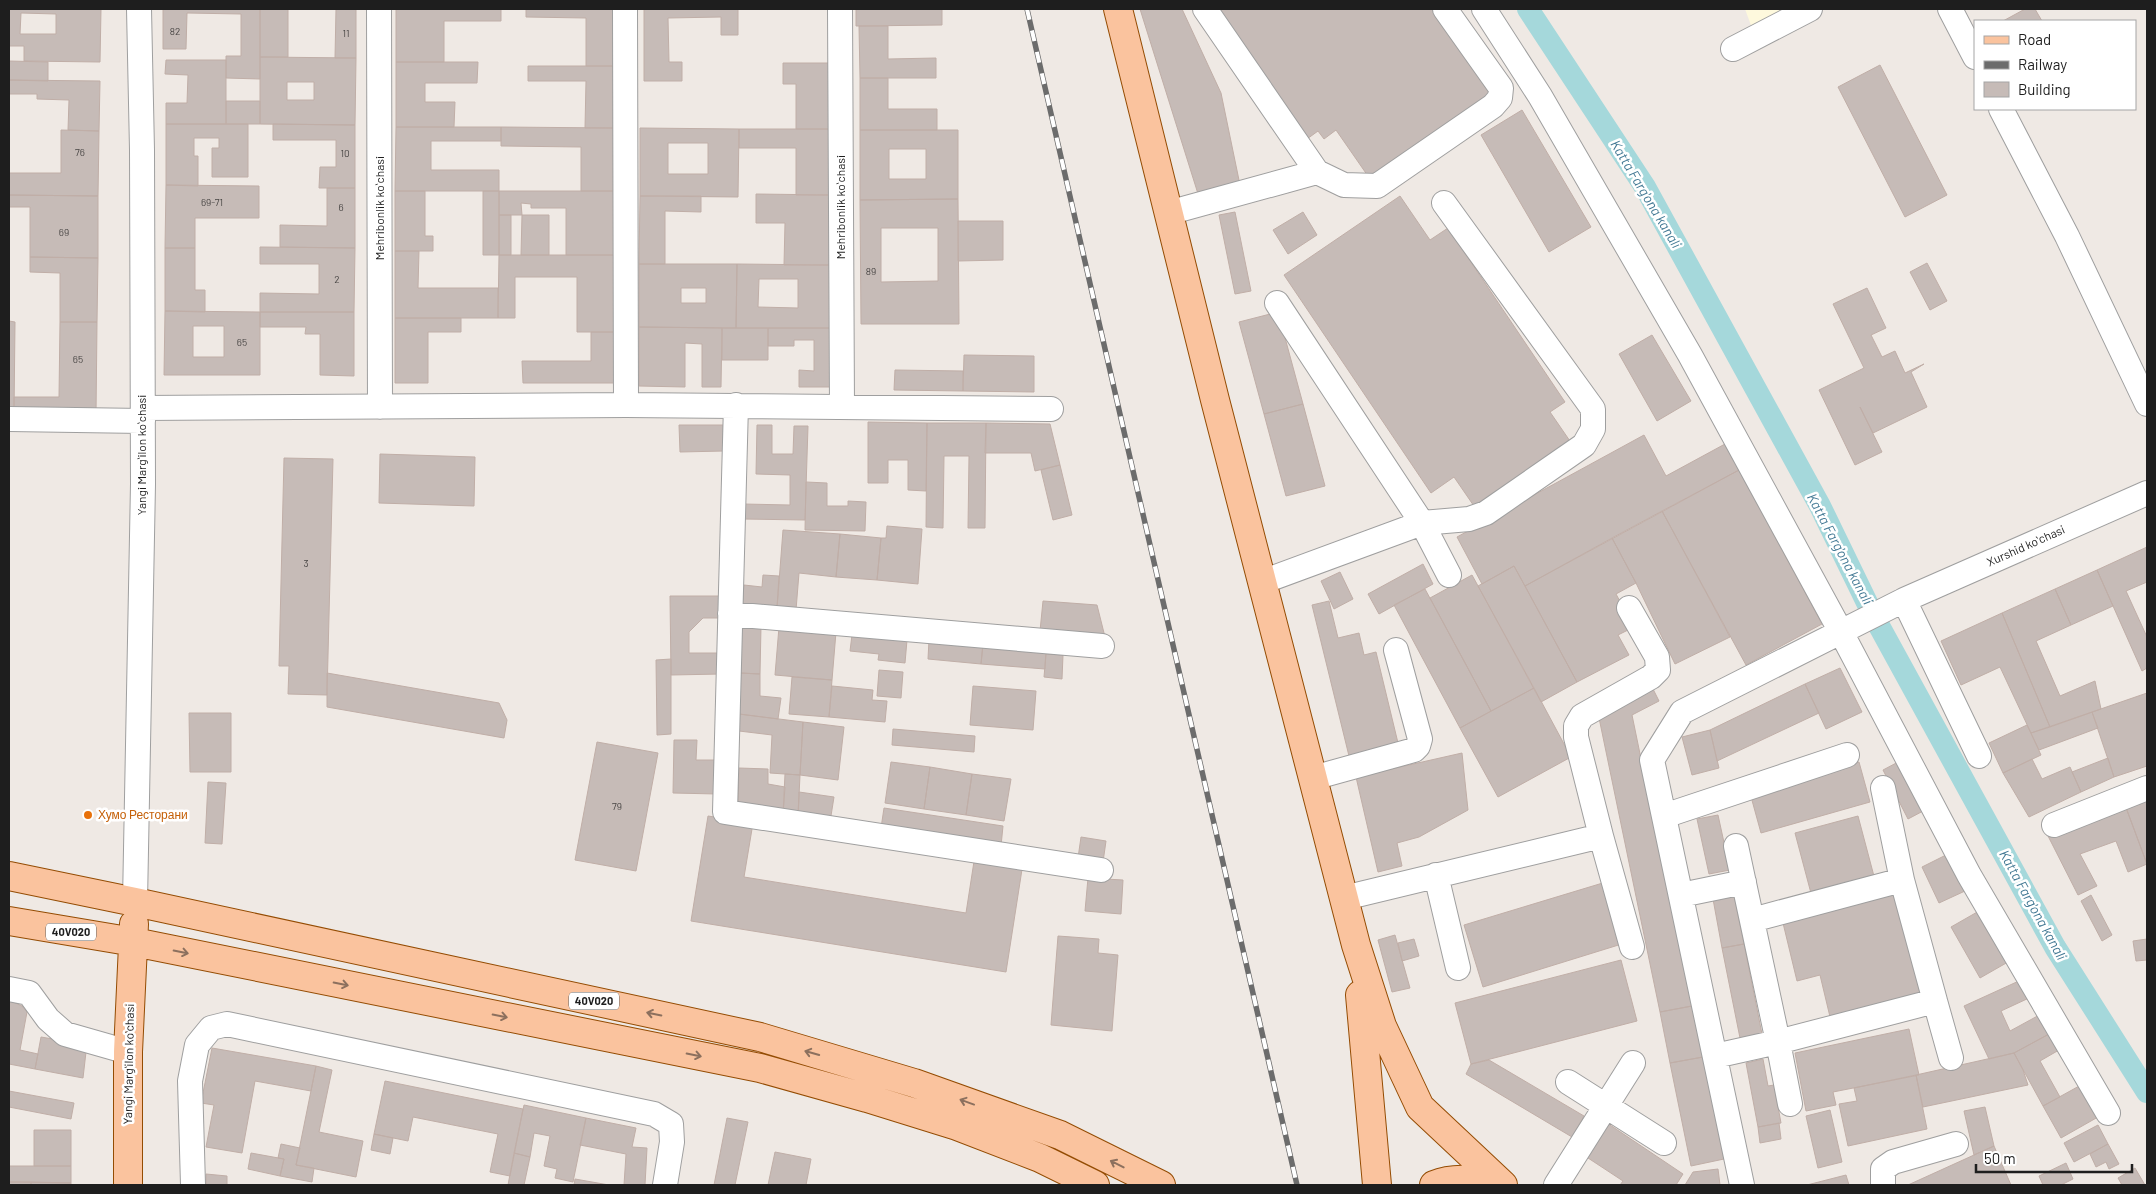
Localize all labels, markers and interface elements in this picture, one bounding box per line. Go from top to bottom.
legend [1974,20,2136,110]
house number: 82 [170,25,180,37]
house number: 11 [342,27,350,39]
text: Road [2018,30,2051,48]
text: Railway [2018,55,2067,73]
text: Building [2018,80,2071,98]
water label: Katta Farg'ona kanali [1607,136,1686,251]
house number: 76 [75,146,85,158]
house number: 10 [340,147,350,159]
street label: Mehribonlik koʻchasi [833,155,847,259]
street label: Mehribonlik koʻchasi [372,156,386,260]
house number: 69-71 [201,196,223,208]
house number: 6 [338,201,344,213]
house number: 69 [59,226,69,238]
house number: 89 [866,265,876,277]
house number: 2 [334,273,340,285]
house number: 65 [237,336,247,348]
house number: 65 [73,353,83,365]
street label: Yangi Margʻilon koʻchasi [134,395,148,515]
water label: Katta Farg'ona kanali [1804,490,1877,608]
street label: Xurshid koʻchasi [1984,522,2067,569]
house number: 3 [303,557,309,569]
house number: 79 [612,800,622,812]
place label: Хумо Ресторани [98,807,188,822]
marker: Хумо Ресторани [82,809,94,821]
water label: Katta Farg'ona kanali [1996,847,2071,963]
road number: 40V020 [46,924,96,940]
one-way arrow [173,947,189,957]
one-way arrow [332,979,348,989]
road number: 40V020 [569,992,619,1009]
street label: Yangi Margʻilon koʻchasi [120,1004,136,1124]
one-way arrow [647,1009,663,1018]
one-way arrow [492,1011,508,1021]
one-way arrow [805,1047,821,1057]
one-way arrow [685,1050,701,1060]
one-way arrow [960,1097,975,1106]
scale bar [1976,1142,2132,1174]
text: 50 m [1984,1149,2016,1167]
one-way arrow [1110,1159,1125,1168]

